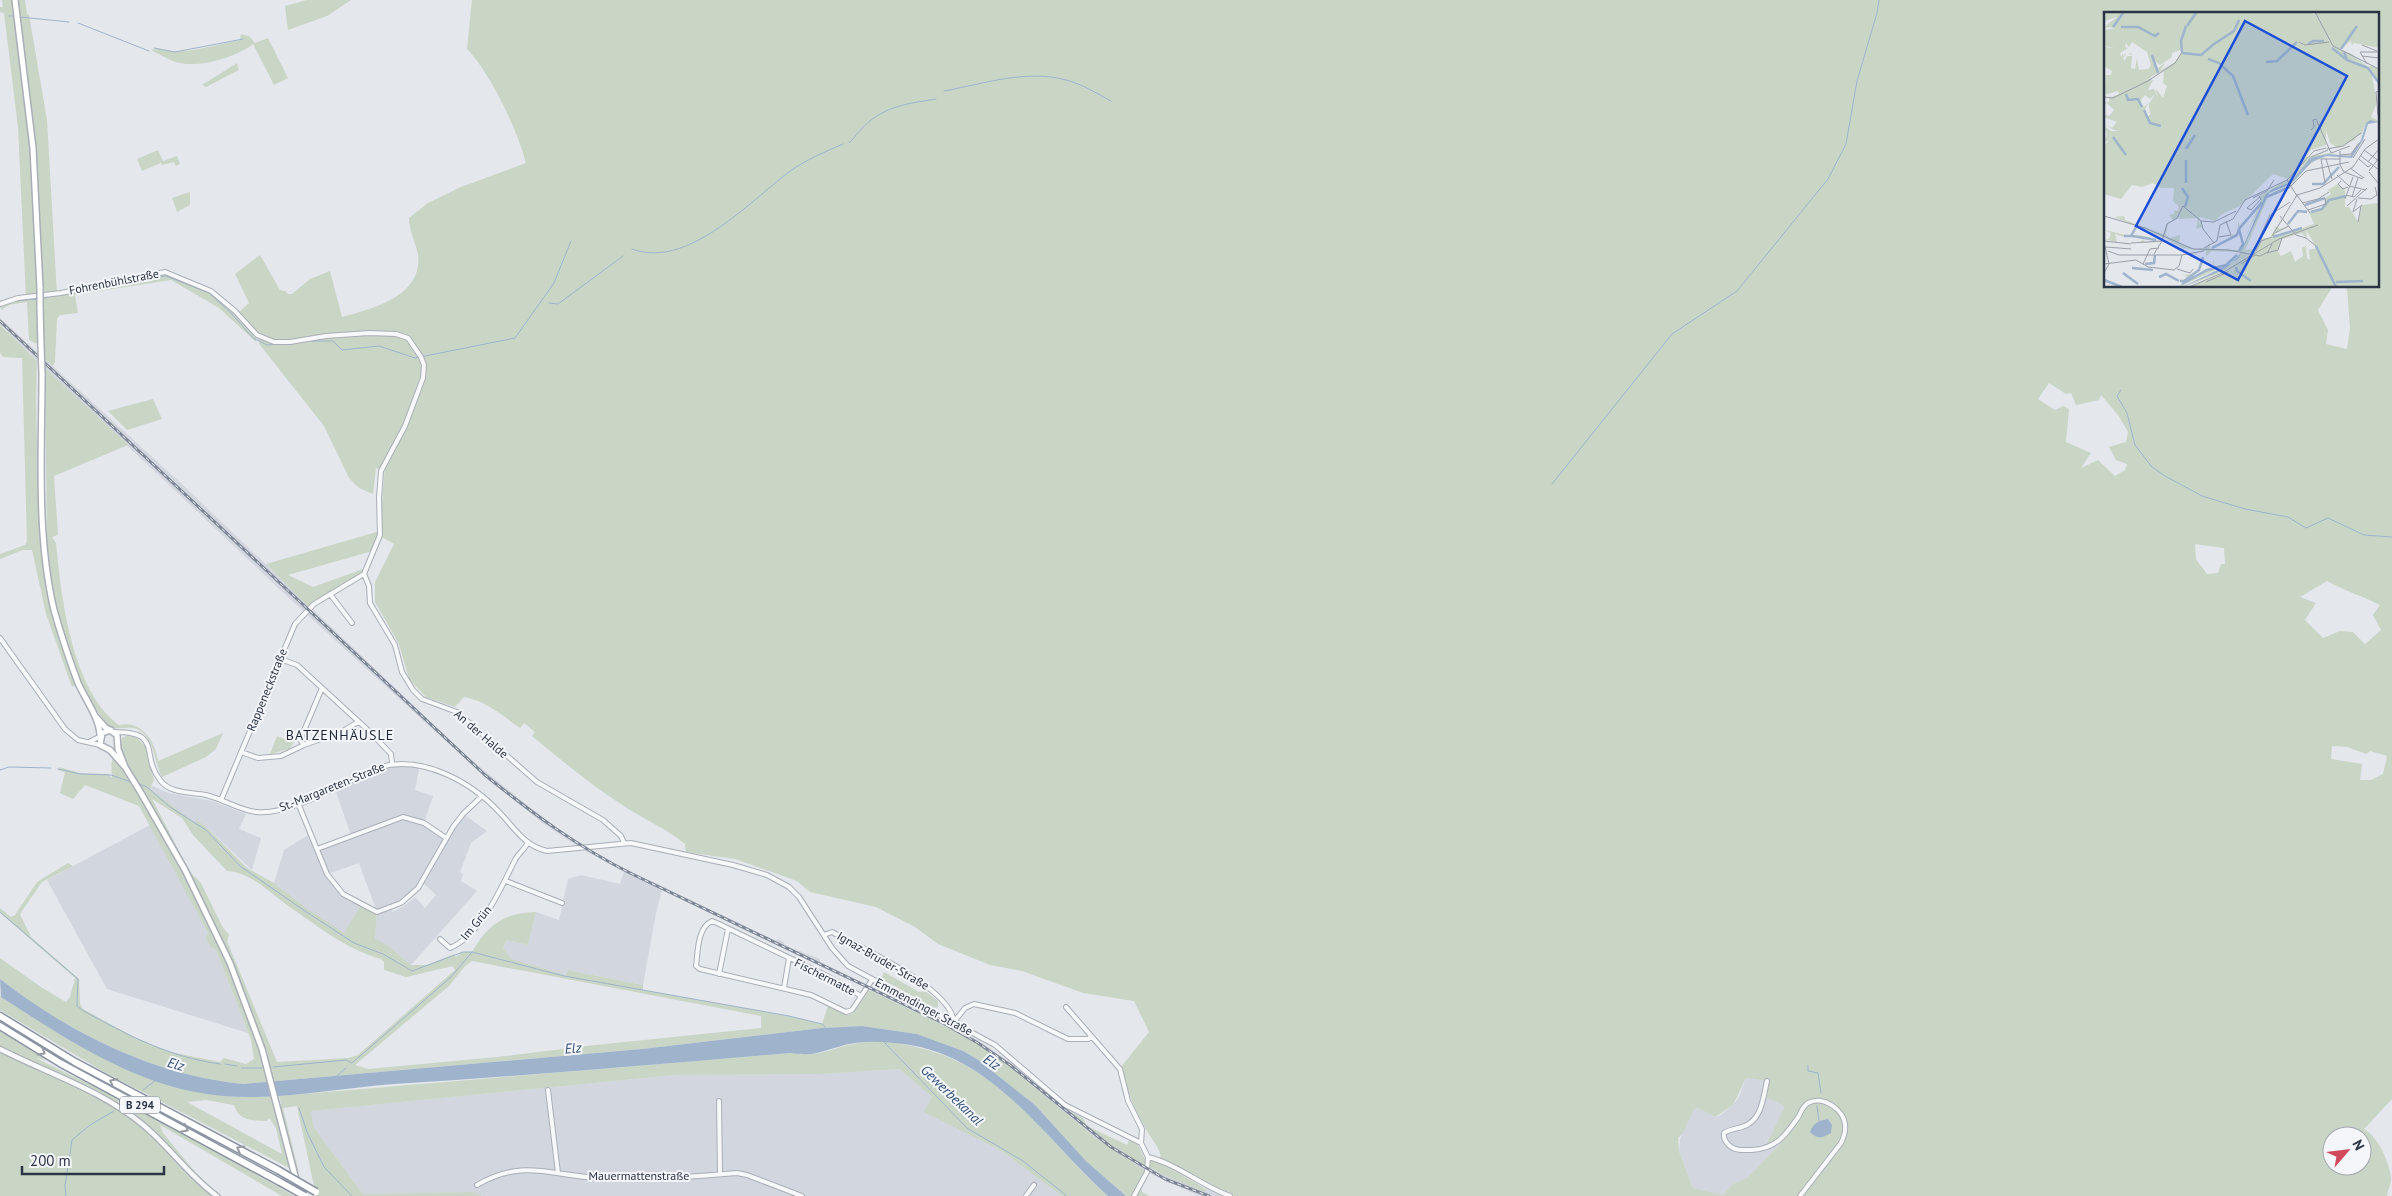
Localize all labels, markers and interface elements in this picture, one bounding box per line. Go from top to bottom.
inset map [2104,12,2380,288]
street label: Fohrenbühlstraße [68,265,160,298]
street label: Rappeneckstraße [243,646,290,733]
street label: An der Halde [451,706,511,761]
district label: BATZENHÄUSLE [286,726,394,744]
street label: St.-Margareten-Straße [277,758,387,815]
street label: Im Grün [457,902,495,943]
street label: Ignaz-Bruder-Straße [835,928,932,993]
street label: Fischermatte [792,955,858,998]
street label: Emmendinger Straße [873,975,976,1039]
water label: Elz [564,1038,583,1058]
one-way arrow [36,1045,45,1055]
water label: Elz [980,1050,1005,1075]
water label: Elz [165,1053,188,1075]
water label: Gewerbekanal [917,1061,987,1129]
one-way arrow [109,1078,118,1088]
road number: B 294 [120,1096,160,1114]
one-way arrow [179,1123,188,1133]
north arrow [2322,1126,2372,1176]
text: N [2348,1137,2369,1153]
scale bar [22,1144,165,1176]
one-way arrow [237,1145,246,1155]
text: 200 m [30,1151,71,1170]
street label: Mauermattenstraße [589,1168,689,1183]

